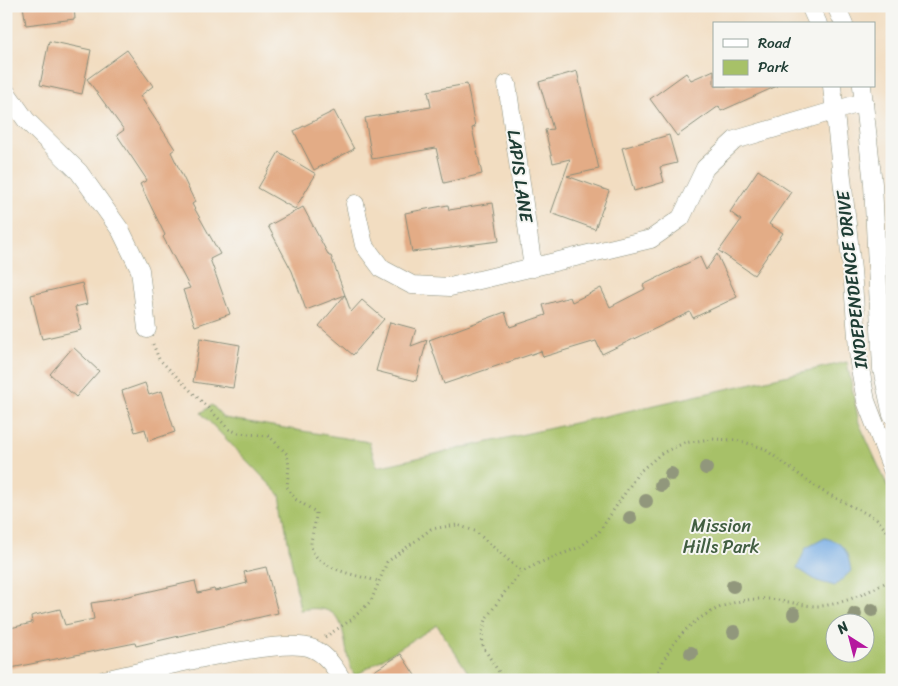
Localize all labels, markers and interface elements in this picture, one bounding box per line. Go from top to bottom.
legend [713,22,876,88]
text: Road [758,30,791,56]
text: Park [758,54,789,80]
street label: LAPIS LANE [498,128,542,225]
street label: INDEPENDENCE DRIVE [827,188,877,372]
park label: Mission Hills Park [683,510,760,563]
north arrow [826,614,876,664]
text: N [831,615,854,641]

